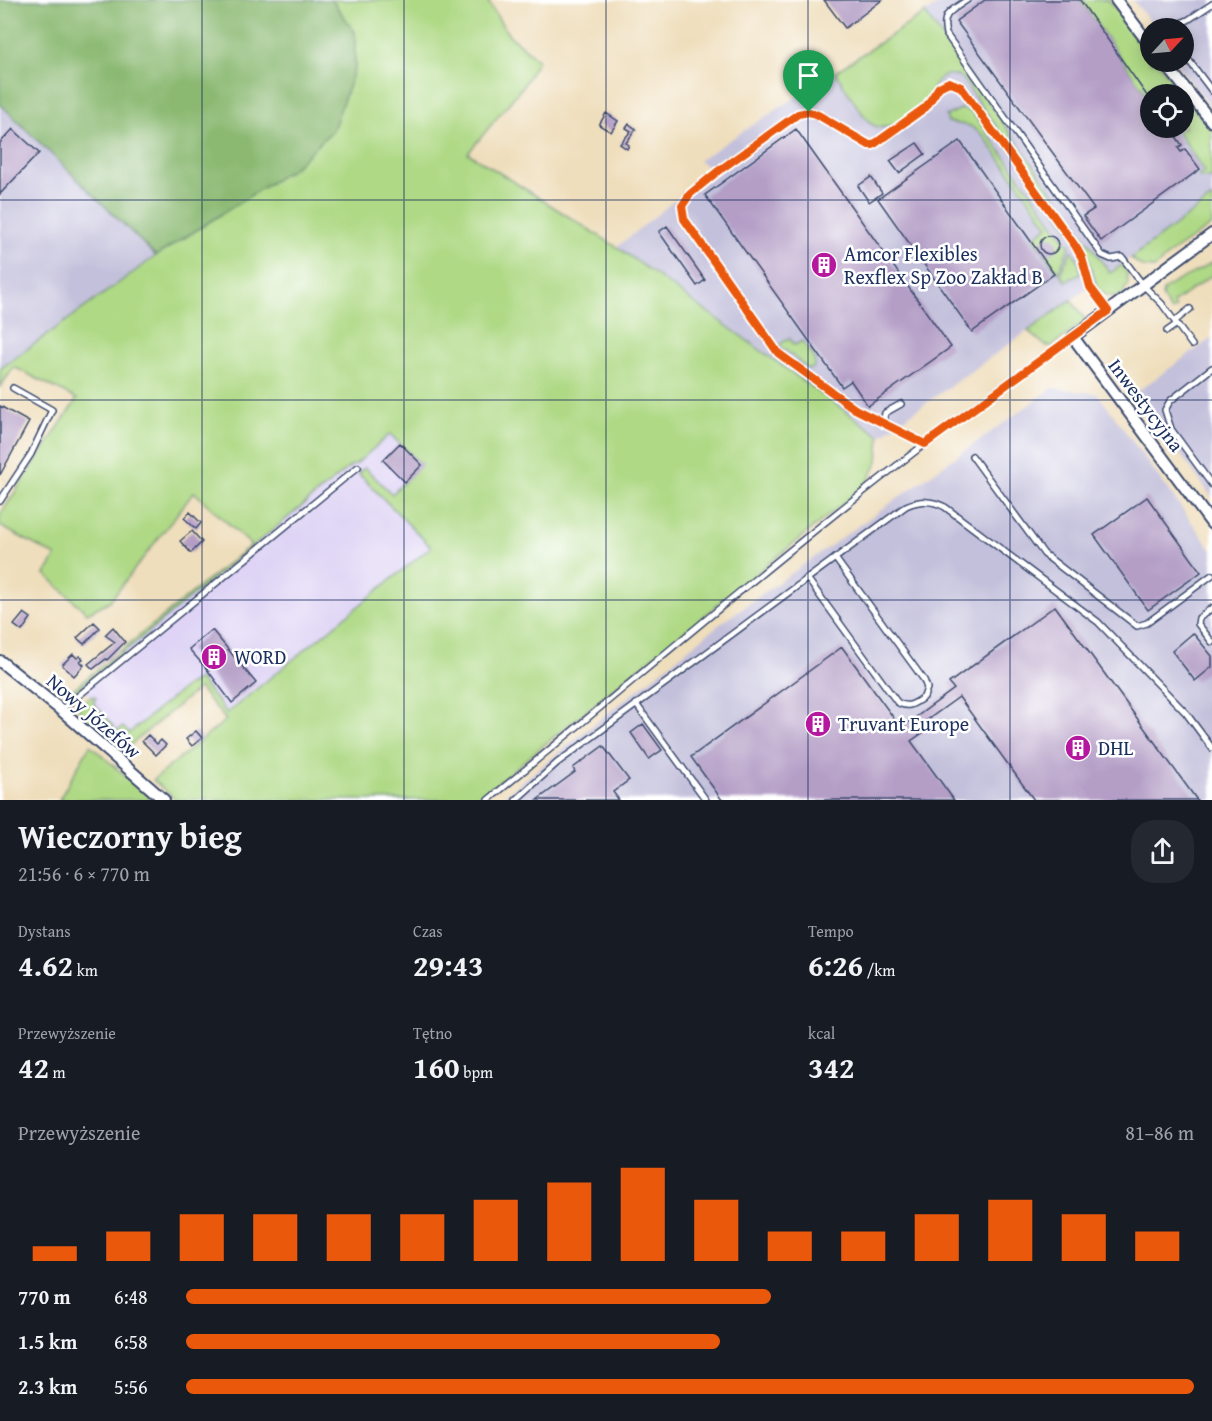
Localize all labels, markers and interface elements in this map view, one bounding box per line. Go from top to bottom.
north arrow [1140,18,1194,72]
map controls [1140,18,1194,138]
pin [783,50,834,112]
icon: arrive [792,59,825,92]
button: locate [1140,84,1194,138]
place label: Amcor Flexibles Rexflex Sp Zoo Zakład B [844,239,1043,291]
building icon: Amcor Flexibles Rexflex Sp Zoo Zakład B [809,250,839,280]
street label: Inwestycyjna [1102,352,1192,458]
building icon: WORD [199,642,229,672]
place label: WORD [234,642,286,671]
street label: Nowy Józefów [41,666,149,765]
building icon: Truvant Europe [803,709,833,739]
place label: Truvant Europe [838,709,969,738]
building icon: DHL [1063,733,1093,763]
place label: DHL [1098,733,1133,762]
text: Wieczorny bieg [18,812,242,860]
button: share [1131,820,1194,883]
text: 21:56 · 6 × 770 m [18,859,150,888]
text: Dystans [18,919,71,943]
text: Czas [413,919,443,943]
text: Tempo [808,919,854,943]
text: 4.62 [18,943,73,987]
text: 29:43 [413,943,484,987]
text: 6:26 [808,943,863,987]
text: km [73,958,98,982]
text: /km [863,958,895,982]
text: Przewyższenie [18,1021,116,1045]
text: Tętno [413,1021,452,1045]
text: kcal [808,1021,835,1045]
text: 42 [18,1045,49,1089]
text: 160 [413,1045,460,1089]
text: 342 [808,1045,855,1089]
text: m [49,1060,66,1084]
text: bpm [460,1060,493,1084]
text: Przewyższenie [18,1118,140,1147]
text: 81–86 m [1125,1118,1194,1147]
text: 770 m [18,1282,71,1311]
text: 6:48 [114,1282,148,1311]
text: 1.5 km [18,1327,77,1356]
text: 6:58 [114,1327,148,1356]
text: 2.3 km [18,1372,77,1401]
text: 5:56 [114,1372,148,1401]

